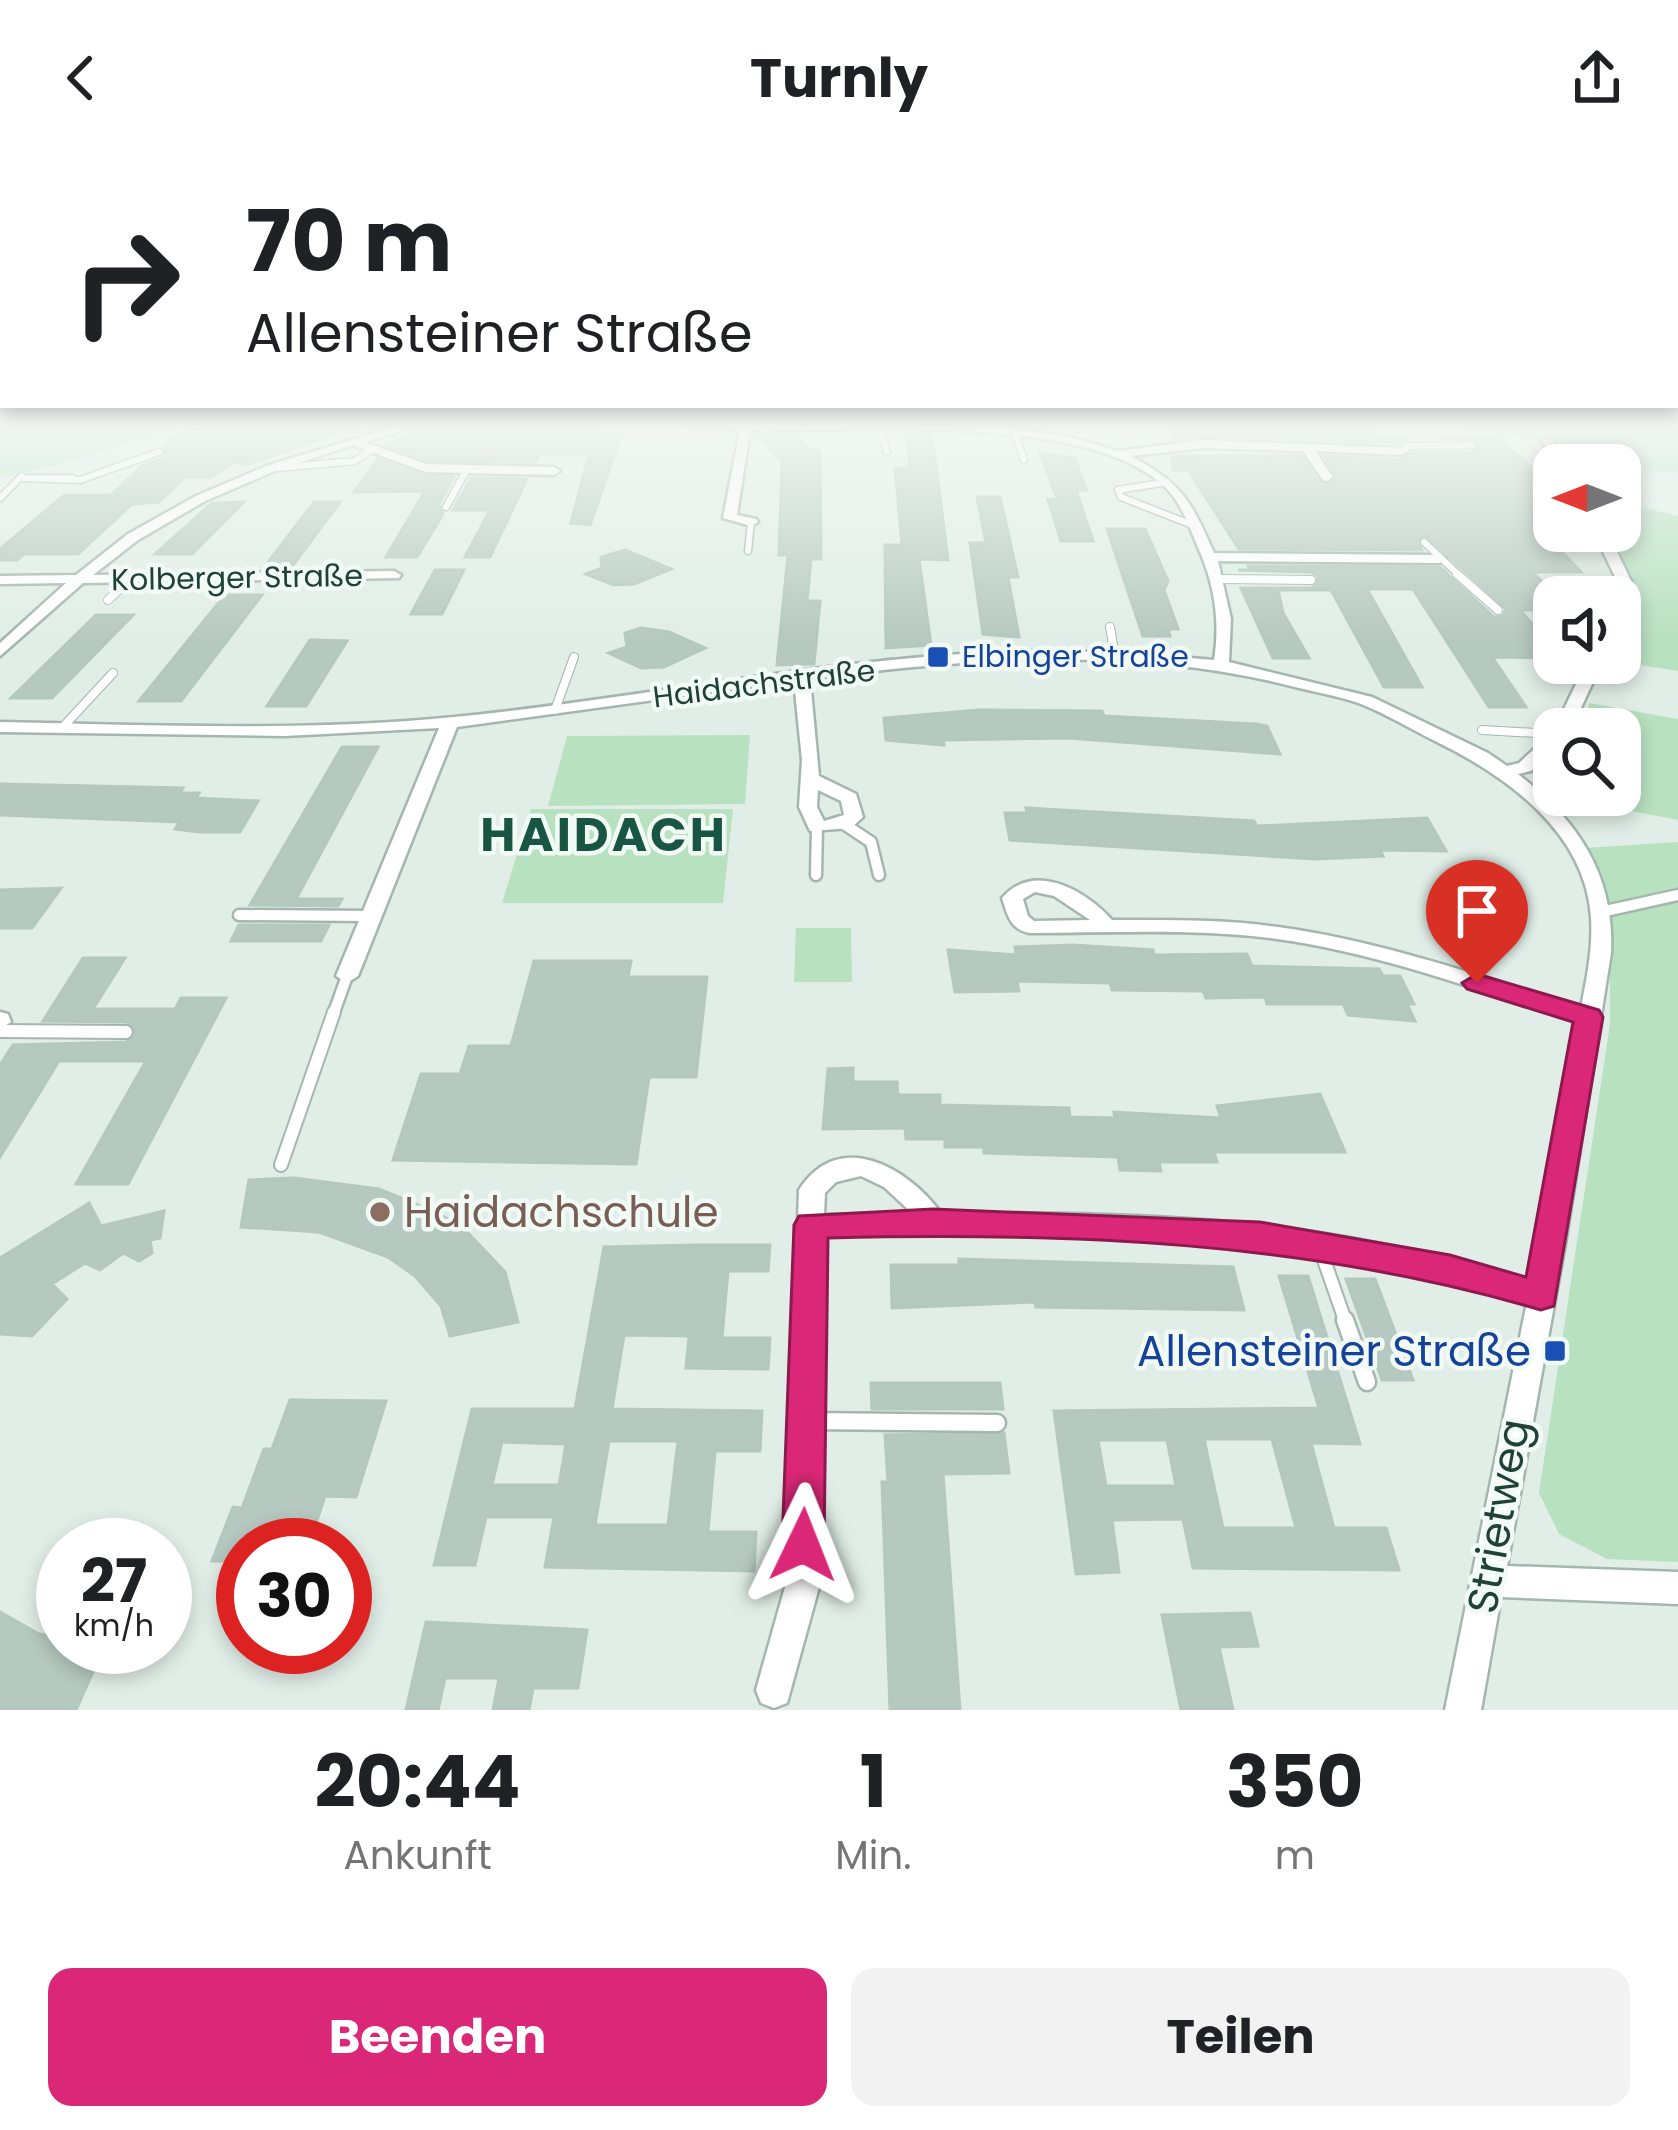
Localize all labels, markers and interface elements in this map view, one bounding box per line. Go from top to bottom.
text: Turnly [750,40,928,116]
icon: back [48,45,114,111]
icon: share [1564,45,1630,111]
text: 70 m [246,183,452,300]
icon: right [48,204,204,360]
text: Allensteiner Straße [246,295,752,371]
north arrow [1533,444,1641,552]
map controls [1533,444,1641,816]
street label: Kolberger Straße [111,554,363,601]
button: sound [1533,576,1641,684]
place label: Elbinger Straße [962,635,1189,678]
marker: Elbinger Straße [925,644,951,670]
street label: Haidachstraße [650,649,877,718]
button: search [1533,708,1641,816]
district label: HAIDACH [480,801,728,868]
pin [1426,860,1528,983]
icon: arrive [1444,878,1510,944]
place label: Haidachschule [404,1183,719,1242]
marker: Haidachschule [367,1199,393,1225]
place label: Allensteiner Straße [1137,1322,1531,1381]
marker: Allensteiner Straße [1542,1338,1568,1364]
street label: Strietweg [1452,1414,1545,1618]
position arrow [740,1482,866,1608]
speed limit sign: 30 [216,1518,372,1674]
text: 27 [81,1539,147,1623]
text: km/h [74,1604,154,1647]
text: 20:44 [315,1731,521,1832]
text: 1 [860,1731,887,1832]
text: 350 [1226,1731,1363,1832]
text: Ankunft [343,1828,492,1883]
text: Min. [835,1828,911,1883]
text: m [1275,1828,1315,1883]
button: Beenden [48,1968,827,2106]
button: Teilen [851,1968,1630,2106]

